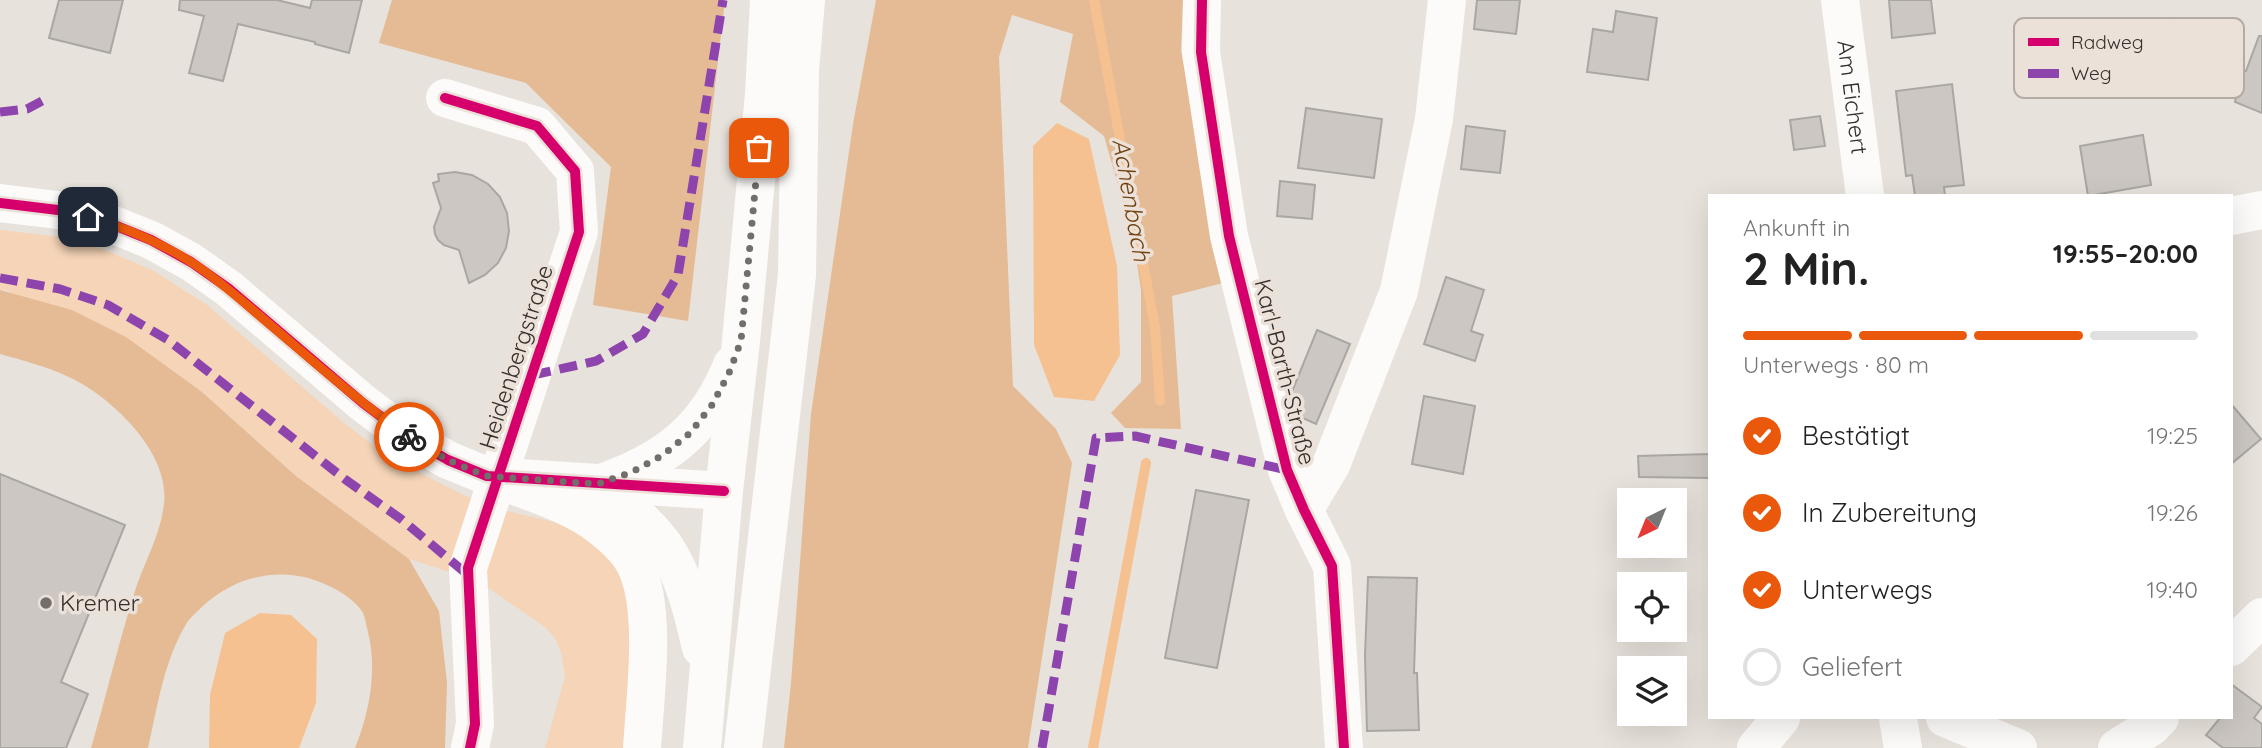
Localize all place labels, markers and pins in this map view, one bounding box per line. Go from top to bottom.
pin [729,118,789,178]
pin [58,187,118,247]
place label: Kremer [60,588,140,617]
marker: Kremer [38,595,54,611]

